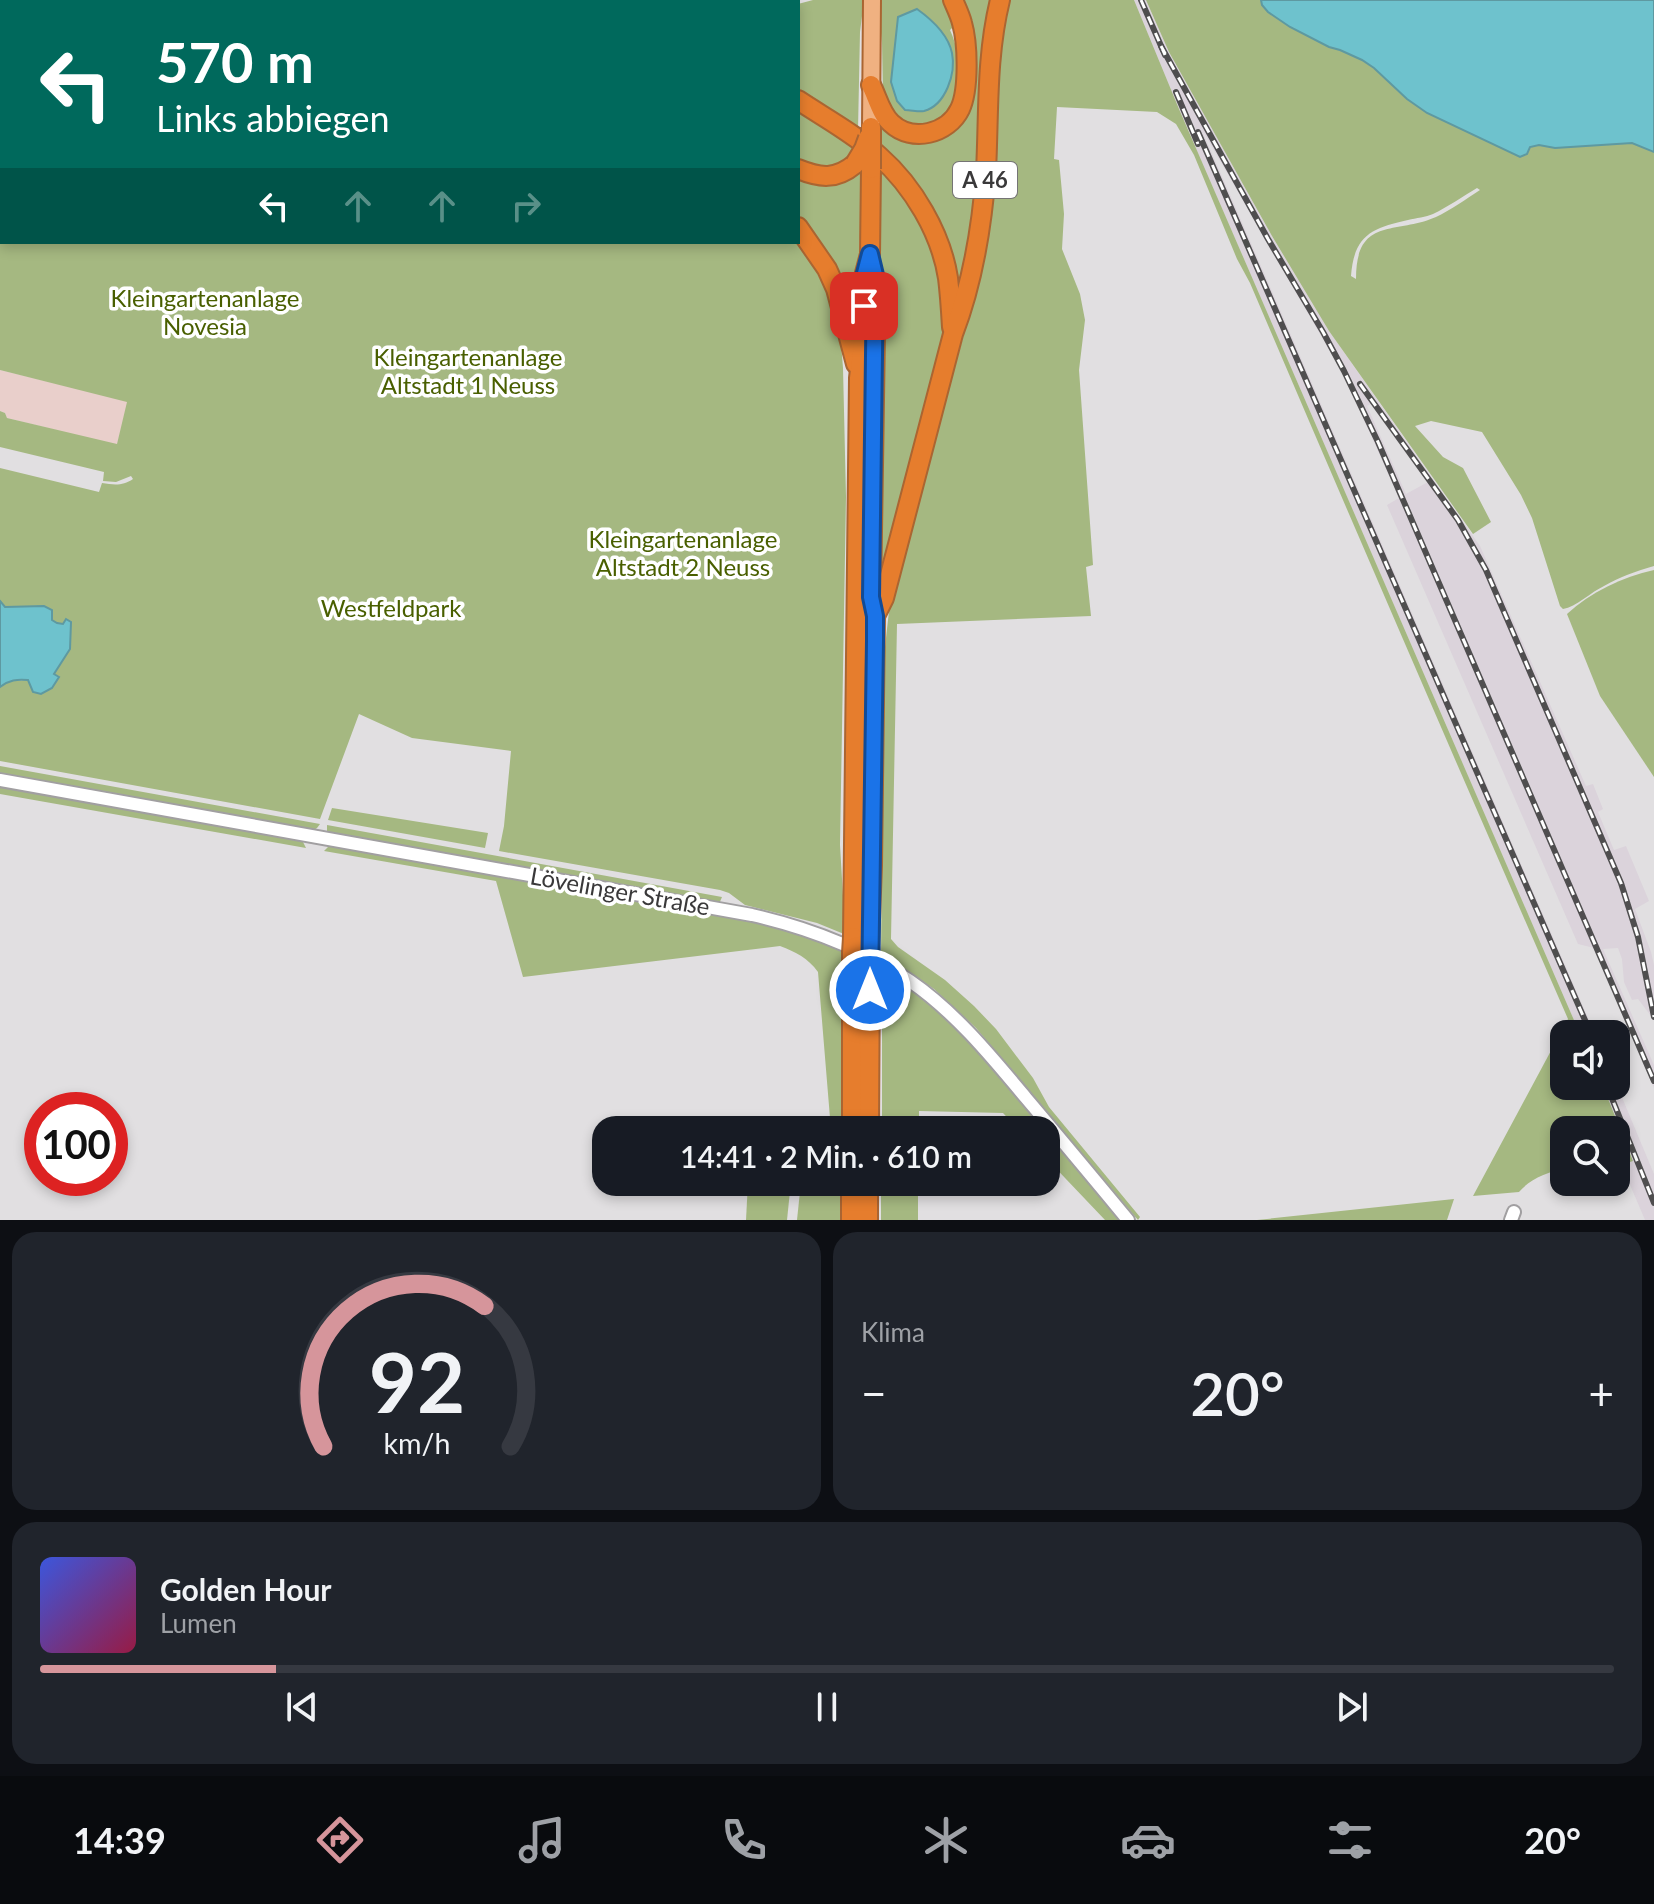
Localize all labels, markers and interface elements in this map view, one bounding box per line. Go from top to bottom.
text: 570 m [156,28,314,95]
icon: left [24,32,128,136]
text: Links abbiegen [156,96,390,140]
road number: A 46 [953,162,1017,198]
icon: left [252,184,296,228]
icon: ahead [336,184,380,228]
icon: ahead [420,184,464,228]
icon: right [504,184,548,228]
pin [830,272,898,340]
park label: Kleingartenanlage Novesia [110,283,300,340]
icon: arrive [842,284,886,328]
park label: Kleingartenanlage Altstadt 1 Neuss [373,342,563,399]
park label: Kleingartenanlage Altstadt 2 Neuss [588,524,778,581]
park label: Westfeldpark [321,593,462,622]
street label: Lövelinger Straße [528,860,712,921]
position arrow [828,948,912,1032]
map controls [1550,1020,1630,1196]
button: sound [1550,1020,1630,1100]
speed limit sign: 100 [24,1092,128,1196]
button: search [1550,1116,1630,1196]
text: 14:41 · 2 Min. · 610 m [680,1138,972,1174]
text: Klima [861,1316,925,1348]
text: 92 [368,1331,465,1431]
text: 20° [1190,1357,1285,1429]
text: − [861,1367,887,1419]
text: + [1588,1367,1614,1419]
text: km/h [383,1426,450,1460]
text: Golden Hour [160,1571,332,1607]
text: Lumen [160,1607,237,1639]
icon: previous [280,1685,324,1729]
icon: pause [805,1685,849,1729]
icon: next [1330,1685,1374,1729]
icon: directions [312,1812,368,1868]
icon: music [514,1812,570,1868]
icon: phone [716,1812,772,1868]
icon: climate [918,1812,974,1868]
icon: car [1120,1812,1176,1868]
icon: filters [1322,1812,1378,1868]
text: 14:39 [73,1818,166,1862]
text: 20° [1524,1818,1581,1862]

